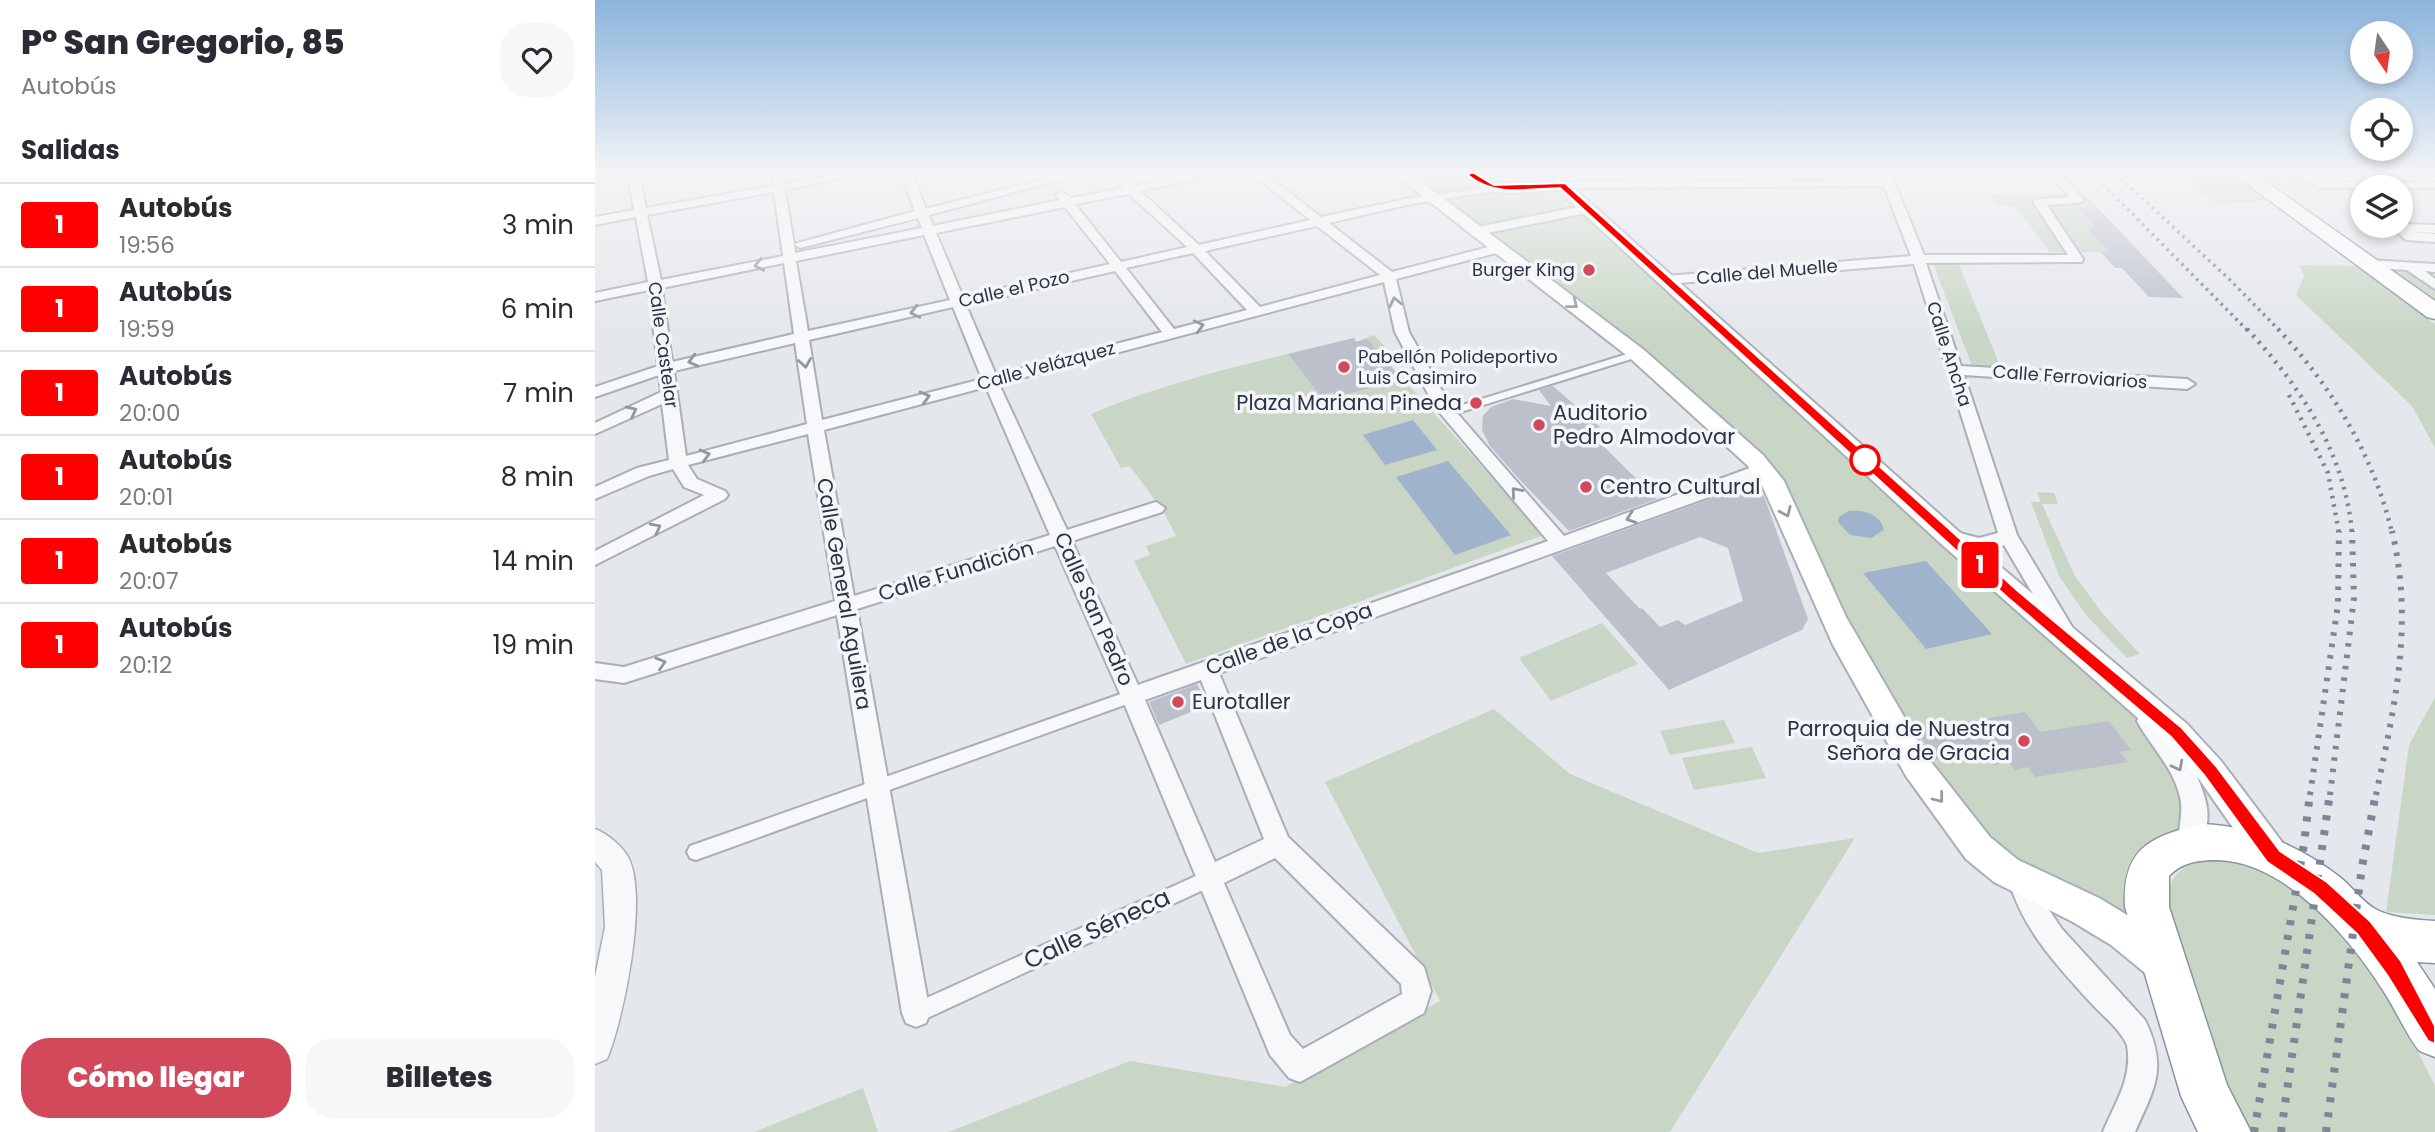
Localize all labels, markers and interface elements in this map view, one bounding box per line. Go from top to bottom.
text: Pº San Gregorio, 85 [21,19,345,66]
north arrow [2350,21,2413,84]
map controls [2350,21,2413,238]
button: heart [500,23,574,97]
text: Autobús [21,70,117,102]
button: locate [2350,98,2413,161]
text: Salidas [21,132,120,168]
button: layers [2350,175,2413,238]
text: Autobús [119,190,233,226]
text: 3 min [502,207,574,243]
text: 1 [55,208,64,241]
text: 19:56 [119,229,175,261]
street label: Calle del Muelle [1695,253,1839,290]
one-way arrow [753,256,765,271]
place label: Burger King [1472,257,1575,282]
marker: Burger King [1581,262,1597,278]
street label: Calle el Pozo [956,264,1072,313]
text: Autobús [119,274,233,310]
street label: Calle Castelar [642,280,685,410]
text: 6 min [501,291,574,327]
text: 1 [55,292,64,325]
one-way arrow [1565,296,1578,309]
one-way arrow [1389,297,1404,309]
street label: Calle Ancha [1921,298,1978,410]
one-way arrow [909,303,921,318]
text: 19:59 [119,313,175,345]
one-way arrow [1192,320,1204,334]
street label: Calle Velázquez [974,335,1118,396]
place label: Pabellón Polideportivo Luis Casimiro [1358,344,1558,390]
one-way arrow [687,353,699,368]
one-way arrow [797,357,812,369]
text: Autobús [119,358,233,394]
marker: Pabellón Polideportivo Luis Casimiro [1336,359,1352,375]
street label: Calle Ferroviarios [1992,359,2148,394]
text: 7 min [503,375,574,411]
text: 1 [55,376,64,409]
place label: Plaza Mariana Pineda [1236,388,1462,417]
one-way arrow [919,391,931,405]
marker: Plaza Mariana Pineda [1468,395,1484,411]
text: 20:00 [119,397,180,429]
place label: Auditorio Pedro Almodovar [1553,398,1735,451]
one-way arrow [625,406,637,420]
marker: Auditorio Pedro Almodovar [1531,417,1547,433]
text: Autobús [119,442,233,478]
unlabelled marker [1850,445,1880,475]
one-way arrow [699,449,711,463]
text: 8 min [501,459,574,495]
text: 1 [55,460,64,493]
place label: Centro Cultural [1600,472,1760,501]
street label: Calle General Aguilera [810,476,879,712]
marker: Centro Cultural [1578,479,1594,495]
text: 20:01 [119,481,173,513]
one-way arrow [1512,487,1524,500]
one-way arrow [1778,505,1792,517]
one-way arrow [1626,510,1638,524]
one-way arrow [648,523,661,536]
text: Autobús [119,526,233,562]
street label: Calle San Pedro [1048,527,1141,690]
street label: Calle Fundición [875,533,1037,608]
line badge: 1 [1957,542,2003,588]
text: 14 min [493,543,574,579]
text: 1 [55,544,64,577]
text: 1 [1975,548,1985,581]
text: 20:07 [119,565,179,597]
street label: Calle de la Copa [1202,595,1376,682]
text: Autobús [119,610,233,646]
text: 19 min [493,627,574,663]
text: 1 [55,628,64,661]
text: 20:12 [119,649,172,681]
one-way arrow [654,657,667,671]
place label: Eurotaller [1192,687,1291,716]
marker: Eurotaller [1170,694,1186,710]
place label: Parroquia de Nuestra Señora de Gracia [1787,714,2010,767]
marker: Parroquia de Nuestra Señora de Gracia [2016,733,2032,749]
one-way arrow [2170,759,2184,771]
one-way arrow [1931,791,1944,803]
street label: Calle Séneca [1018,880,1175,977]
button: Cómo llegar [21,1038,291,1118]
button: Billetes [305,1038,574,1118]

